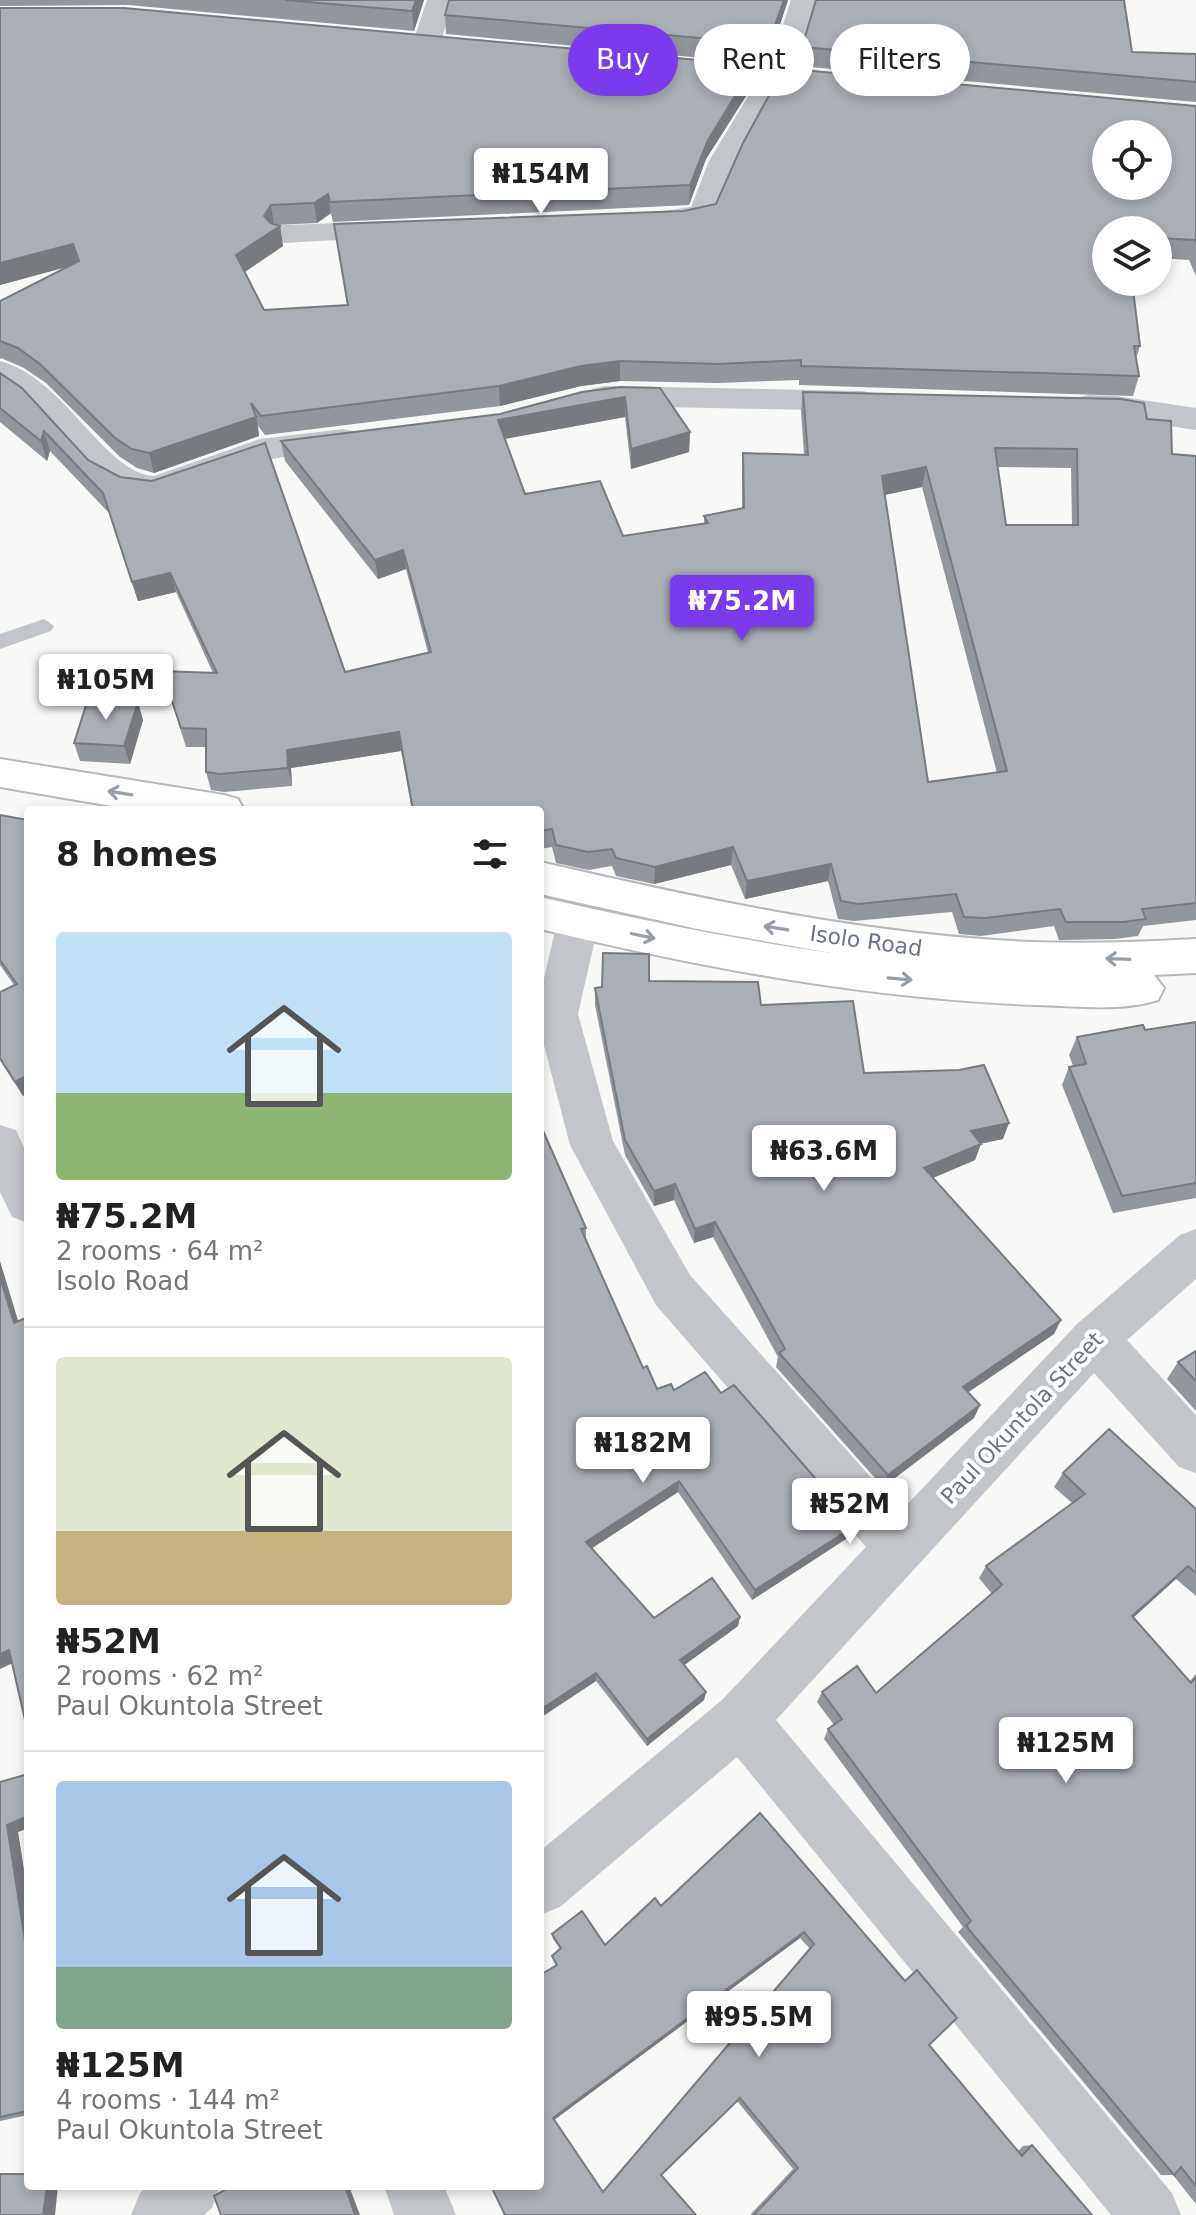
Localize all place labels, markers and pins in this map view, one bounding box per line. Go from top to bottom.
pin: ₦154M [485,148,597,216]
pin: ₦75.2M [677,575,807,643]
pin: ₦105M [50,654,162,722]
pin: ₦63.6M [759,1125,889,1193]
pin: ₦182M [587,1417,699,1485]
pin: ₦52M [803,1478,897,1546]
pin: ₦125M [1010,1717,1122,1785]
pin: ₦95.5M [694,1991,824,2059]

